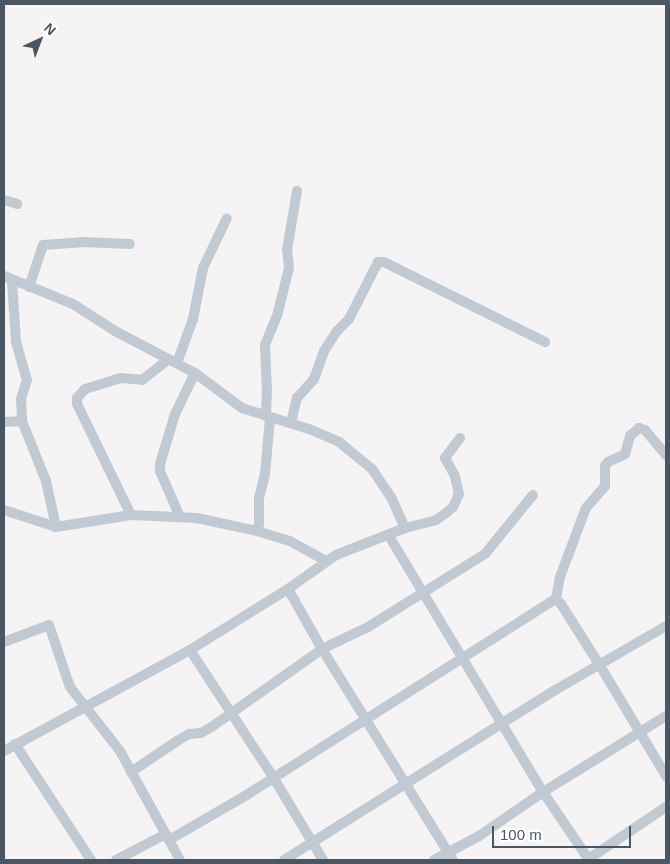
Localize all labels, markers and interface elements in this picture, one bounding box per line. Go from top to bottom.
north arrow [15,15,65,65]
text: N [41,20,59,38]
scale bar [495,816,634,848]
text: 100 m [500,826,542,843]

